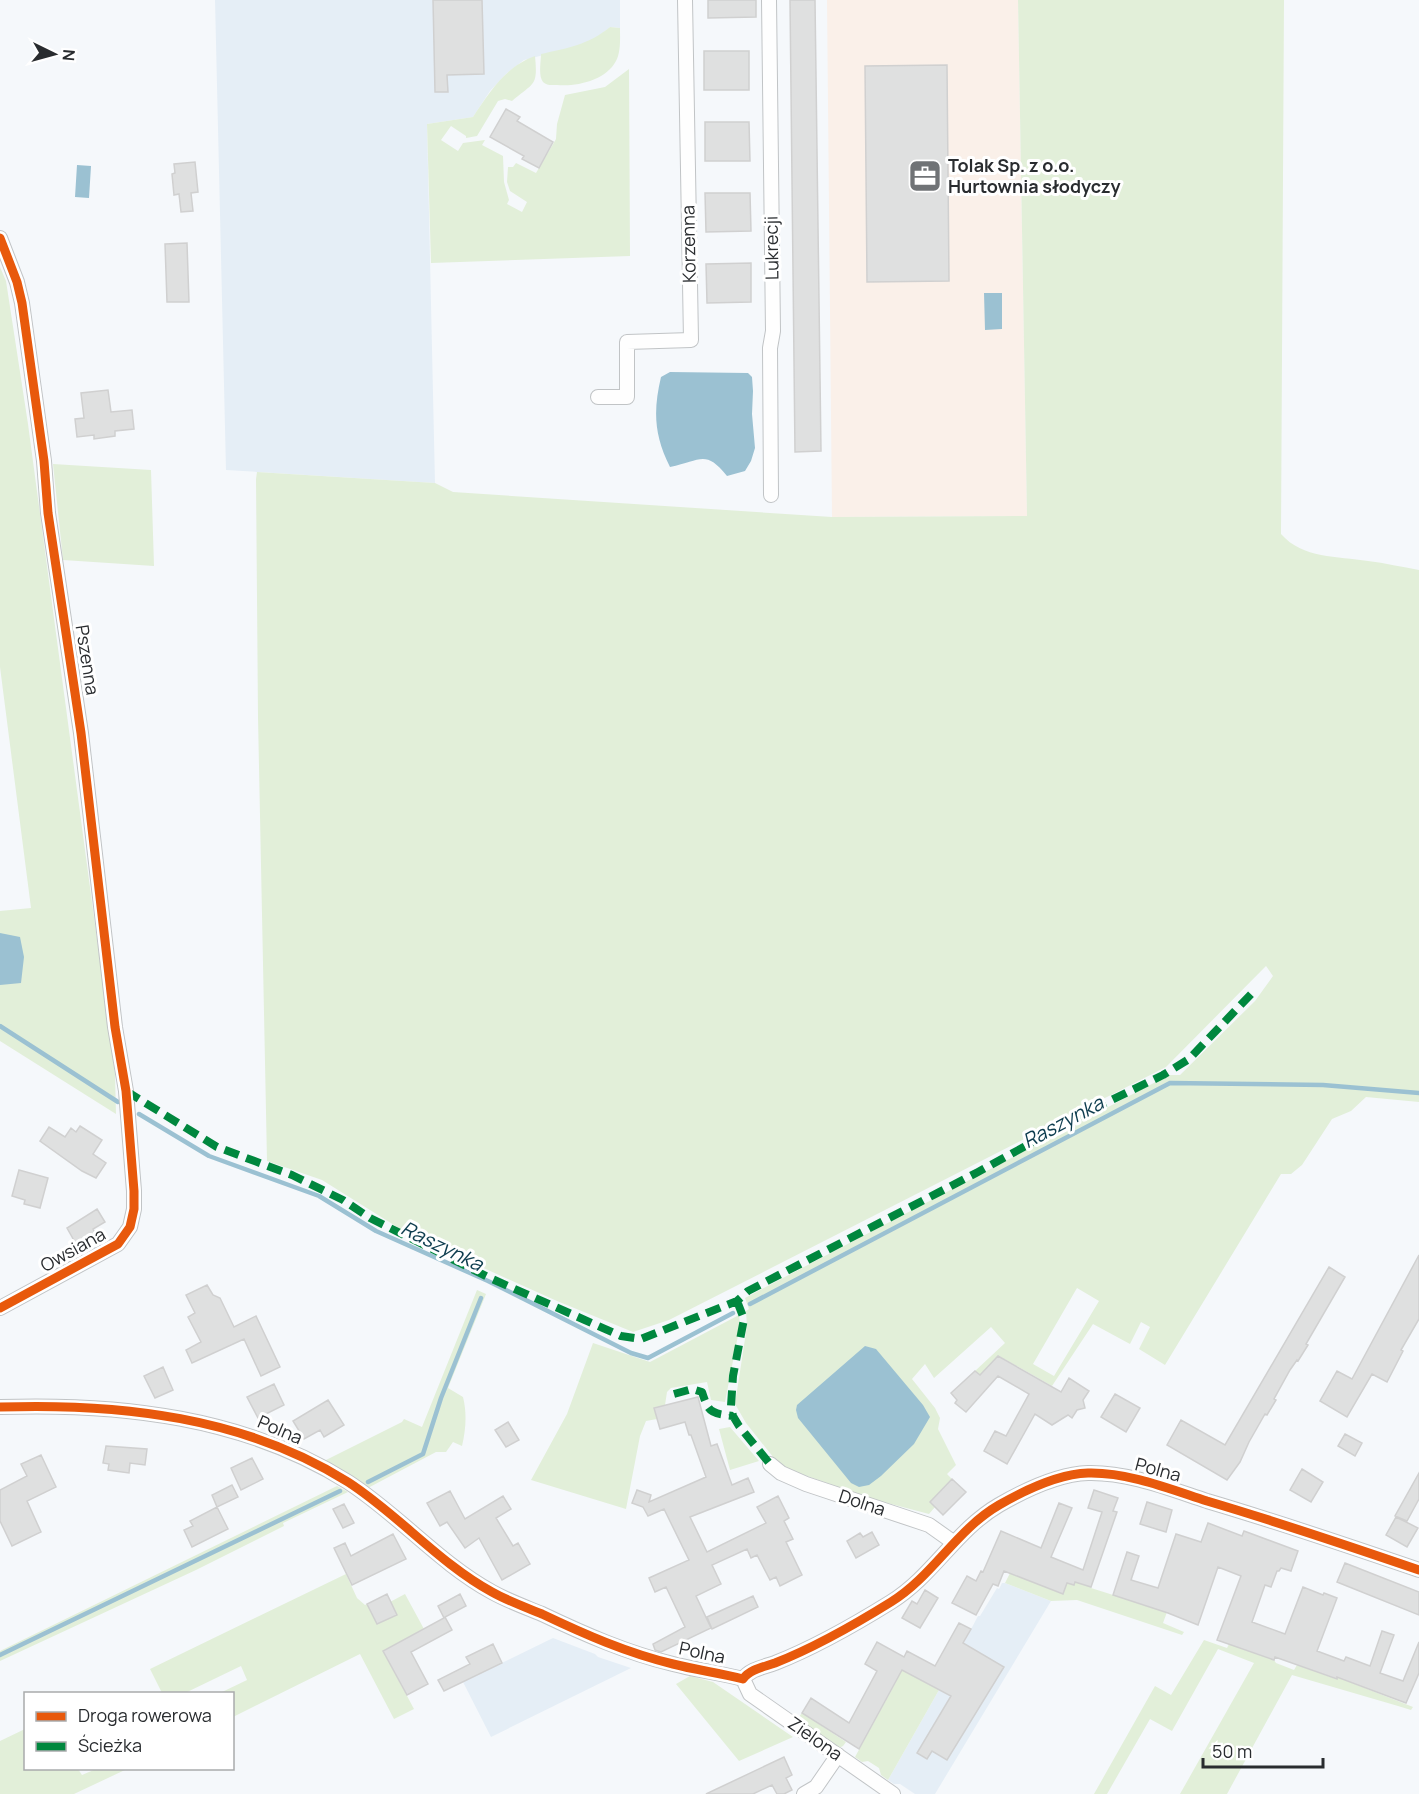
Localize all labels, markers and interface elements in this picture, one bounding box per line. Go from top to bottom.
north arrow [24,24,84,84]
text: N [57,49,80,62]
place label: Tolak Sp. z o.o. Hurtownia słodyczy [948,153,1121,198]
office icon: Tolak Sp. z o.o. Hurtownia słodyczy [907,158,943,194]
street label: Korzenna [675,205,701,283]
street label: Lukrecji [758,216,784,280]
street label: Pszenna [71,623,105,697]
water label: Raszynka [1018,1089,1109,1154]
water label: Raszynka [397,1214,488,1277]
street label: Owsiana [36,1221,109,1277]
street label: Polna [254,1409,306,1449]
street label: Polna [1133,1451,1184,1487]
street label: Dolna [836,1483,889,1521]
street label: Polna [677,1635,727,1669]
legend [24,1692,234,1770]
text: Droga rowerowa [78,1703,212,1727]
street label: Zielona [784,1711,848,1766]
scale bar [1203,1731,1323,1769]
text: Ścieżka [78,1733,142,1757]
text: 50 m [1212,1739,1252,1763]

